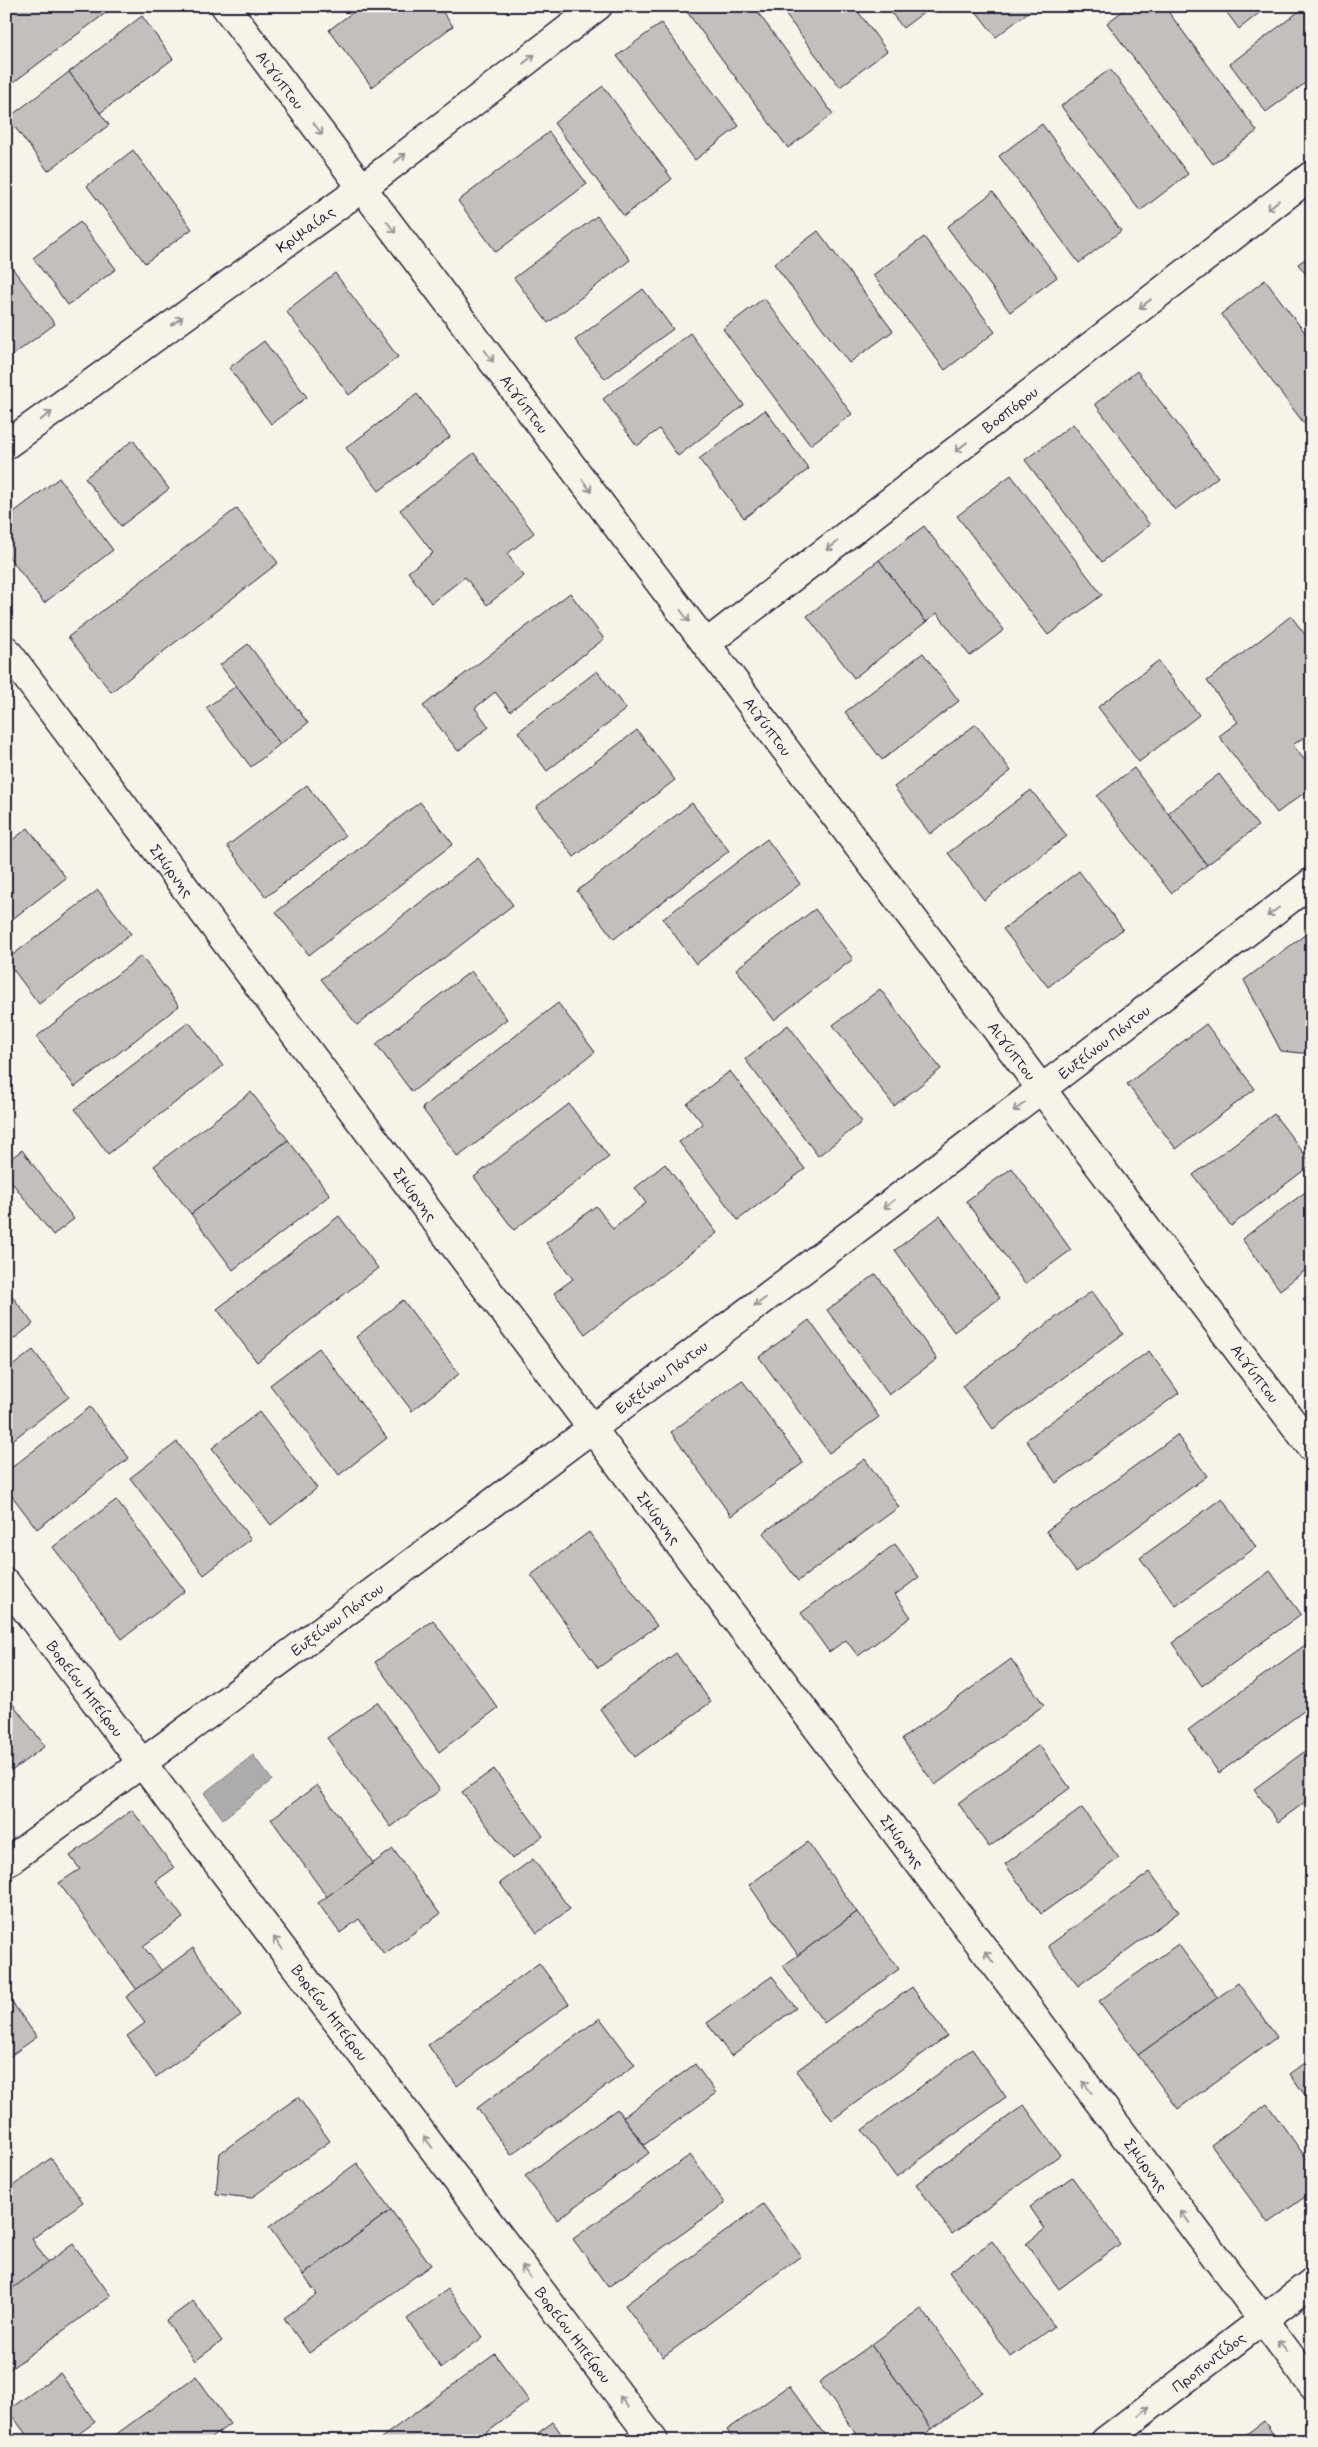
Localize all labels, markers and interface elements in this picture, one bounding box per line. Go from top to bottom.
street label: Αιγύπτου [250,47,308,114]
one-way arrow [522,54,536,64]
one-way arrow [312,122,323,135]
one-way arrow [394,153,407,164]
one-way arrow [1267,199,1280,210]
street label: Κριμαίας [272,202,340,259]
one-way arrow [385,220,396,233]
one-way arrow [1139,299,1152,310]
one-way arrow [170,316,184,326]
one-way arrow [484,349,494,363]
street label: Αιγύπτου [495,371,553,438]
street label: Βοσπόρου [978,382,1043,438]
one-way arrow [39,411,53,421]
one-way arrow [955,441,968,452]
one-way arrow [582,479,592,493]
one-way arrow [825,541,839,551]
one-way arrow [680,609,690,623]
street label: Αιγύπτου [738,693,796,761]
street label: Σμύρνης [144,840,198,902]
one-way arrow [1266,907,1280,917]
street label: Ευξείνου Πόντου [1054,1001,1155,1085]
street label: Αιγύπτου [982,1018,1040,1085]
one-way arrow [1013,1101,1026,1112]
street label: Σμύρνης [387,1164,441,1226]
one-way arrow [883,1199,896,1210]
one-way arrow [753,1297,766,1308]
street label: Ευξείνου Πόντου [611,1336,713,1419]
street label: Αιγύπτου [1225,1340,1283,1408]
street label: Σμύρνης [631,1488,685,1549]
street label: Ευξείνου Πόντου [287,1579,388,1662]
street label: Βορείου Ηπείρου [41,1637,127,1742]
street label: Σμύρνης [875,1811,928,1873]
one-way arrow [273,1936,283,1950]
one-way arrow [984,1951,995,1964]
street label: Βορείου Ηπείρου [286,1961,372,2066]
one-way arrow [1082,2080,1092,2094]
street label: Σμύρνης [1118,2135,1172,2197]
one-way arrow [423,2136,434,2149]
one-way arrow [1179,2211,1190,2224]
one-way arrow [521,2266,532,2279]
street label: Βορείου Ηπείρου [529,2283,616,2388]
street label: Προποντίδος [1168,2328,1250,2398]
one-way arrow [1277,2340,1288,2353]
one-way arrow [619,2396,630,2409]
one-way arrow [1137,2406,1151,2416]

